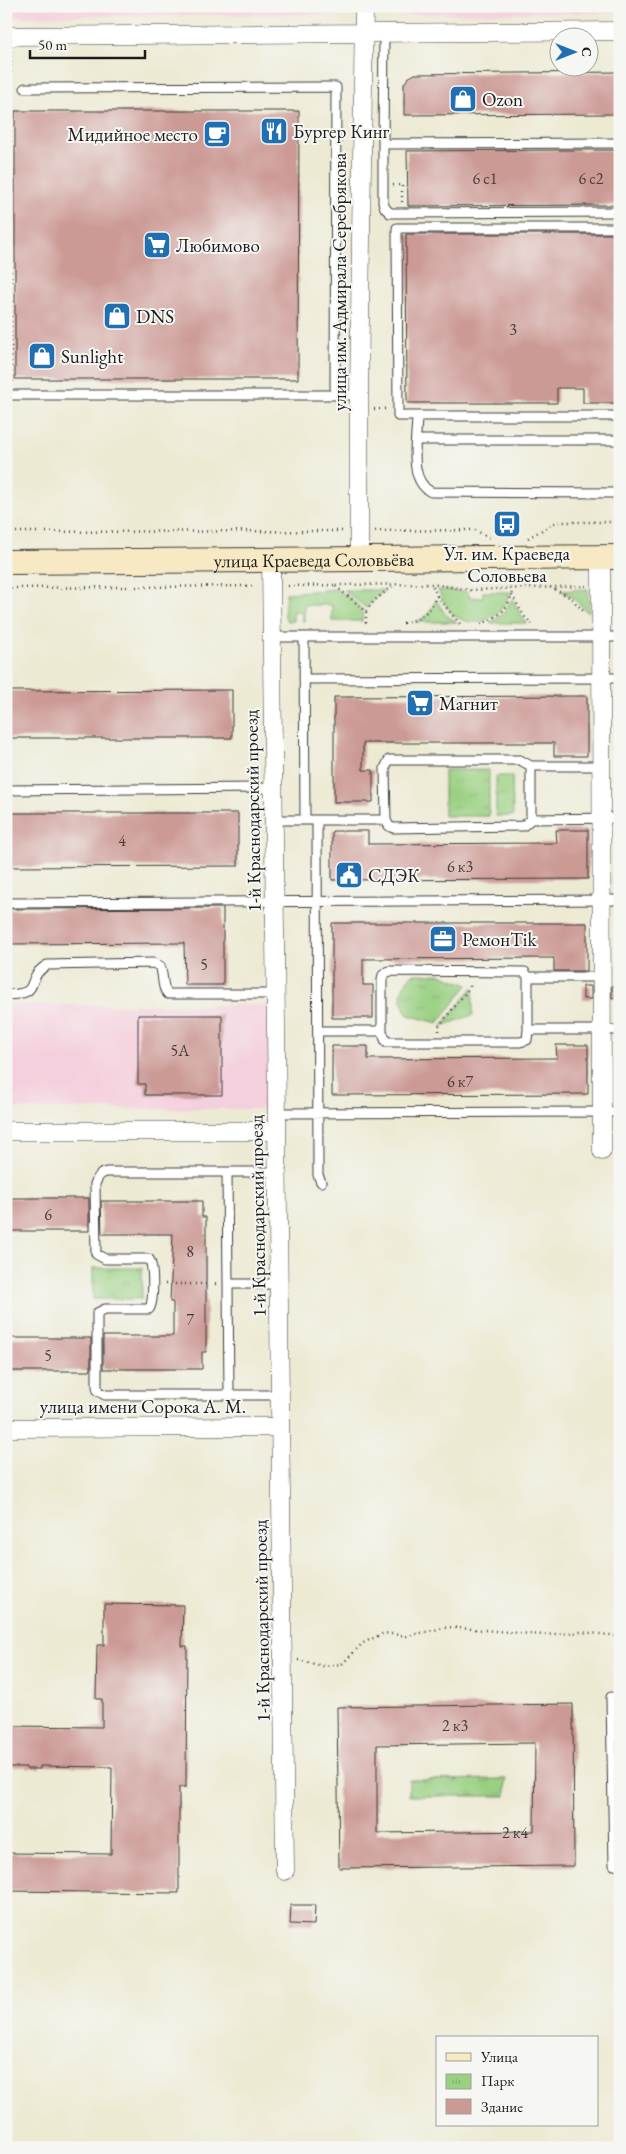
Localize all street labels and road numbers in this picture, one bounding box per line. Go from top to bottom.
street label: улица им. Адмирала Серебрякова [327,152,352,411]
street label: улица Краеведа Соловьёва [214,547,415,573]
street label: 1-й Краснодарский проезд [238,709,267,912]
street label: 1-й Краснодарский проезд [243,1114,272,1317]
street label: улица имени Сорока А. М. [40,1394,246,1419]
street label: 1-й Краснодарский проезд [247,1519,276,1722]

